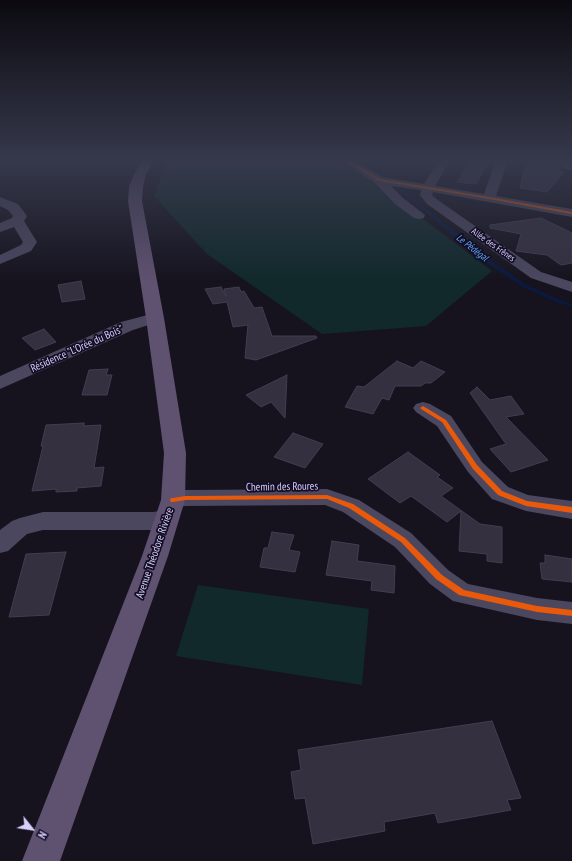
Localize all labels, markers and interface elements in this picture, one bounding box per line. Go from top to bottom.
street label: Allée des Frênes [469,226,517,264]
water label: Le Pédégal [454,232,490,264]
street label: Résidence "L'Orée du Bois" [29,323,125,375]
street label: Chemin des Roures [246,480,318,494]
street label: Avenue Théodore Rivière [133,506,177,600]
north arrow [12,809,52,849]
text: N [35,829,50,841]

